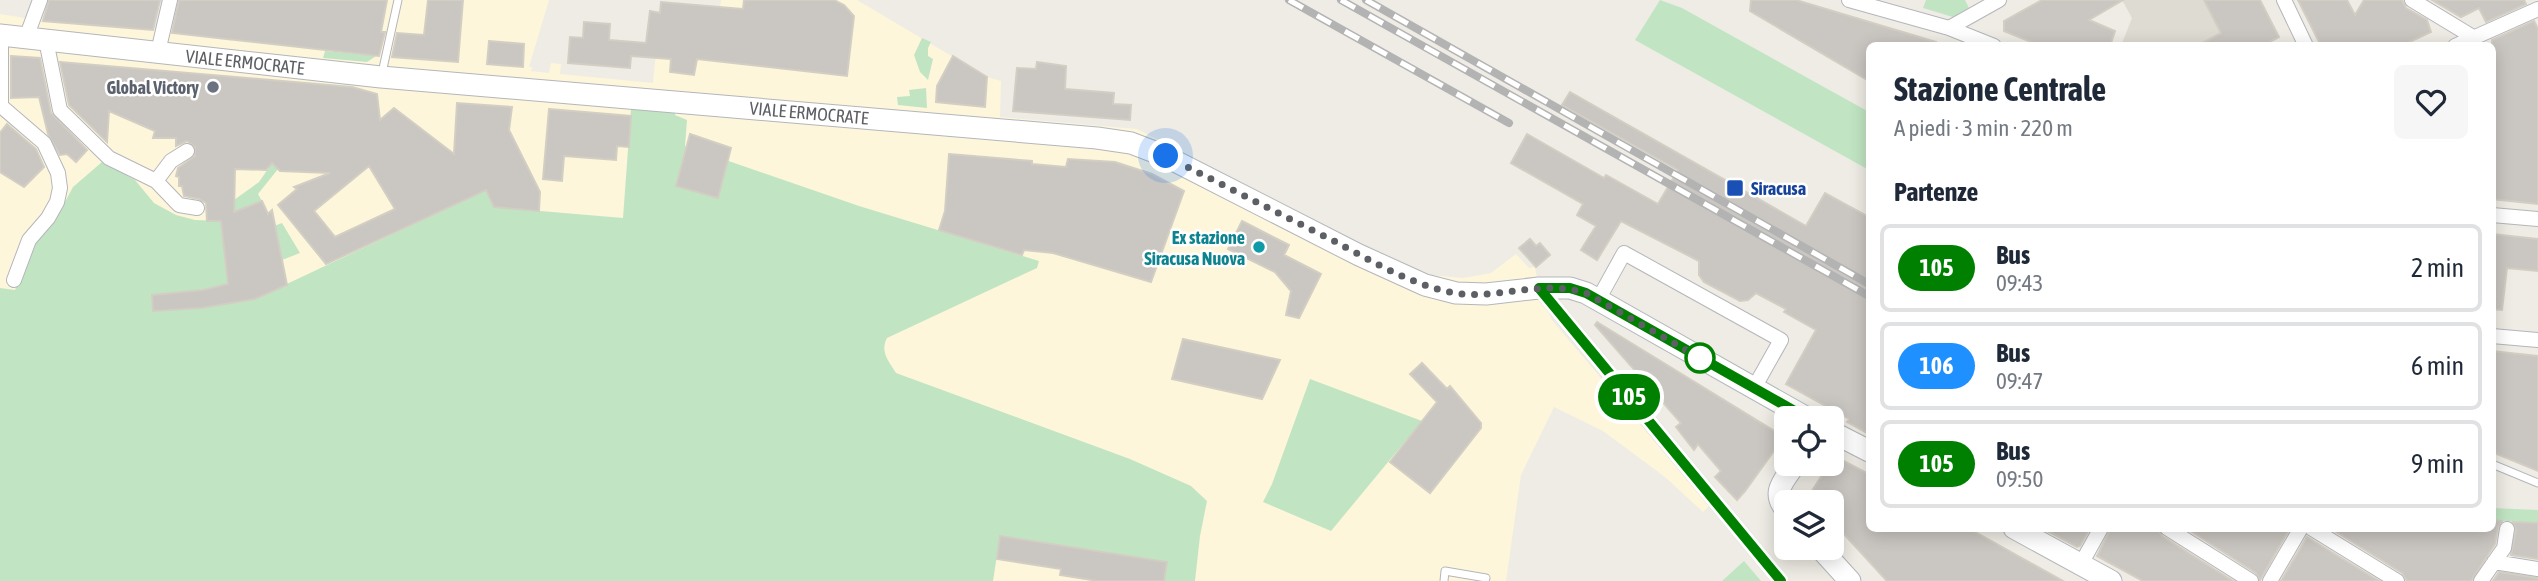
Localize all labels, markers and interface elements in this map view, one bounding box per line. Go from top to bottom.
street label: VIALE ERMOCRATE [185,45,306,79]
button: heart [2394,65,2468,139]
text: Stazione Centrale [1894,70,2106,108]
place label: Global Victory [106,77,200,98]
marker: Global Victory [205,79,221,95]
street label: VIALE ERMOCRATE [749,97,870,129]
text: A piedi · 3 min · 220 m [1894,115,2073,141]
your location [1148,138,1183,173]
text: Partenze [1894,177,1978,207]
marker: Siracusa [1725,178,1745,198]
place label: Siracusa [1751,178,1806,199]
place label: Ex stazione Siracusa Nuova [1144,227,1245,269]
marker: Ex stazione Siracusa Nuova [1251,239,1267,255]
text: Bus [1996,240,2030,270]
text: 2 min [2411,253,2464,283]
text: 105 [1920,254,1953,281]
text: 09:43 [1996,270,2043,296]
text: Bus [1996,338,2030,368]
unlabelled marker [1685,343,1715,373]
text: 6 min [2411,351,2464,381]
text: 106 [1920,352,1953,379]
text: 09:47 [1996,368,2043,394]
line badge: 105 [1589,374,1669,420]
text: 105 [1612,383,1646,410]
map controls [1774,406,1844,560]
button: locate [1774,406,1844,476]
text: Bus [1996,436,2030,466]
text: 9 min [2411,449,2464,479]
text: 105 [1920,450,1953,477]
text: 09:50 [1996,466,2043,492]
button: layers [1774,490,1844,560]

